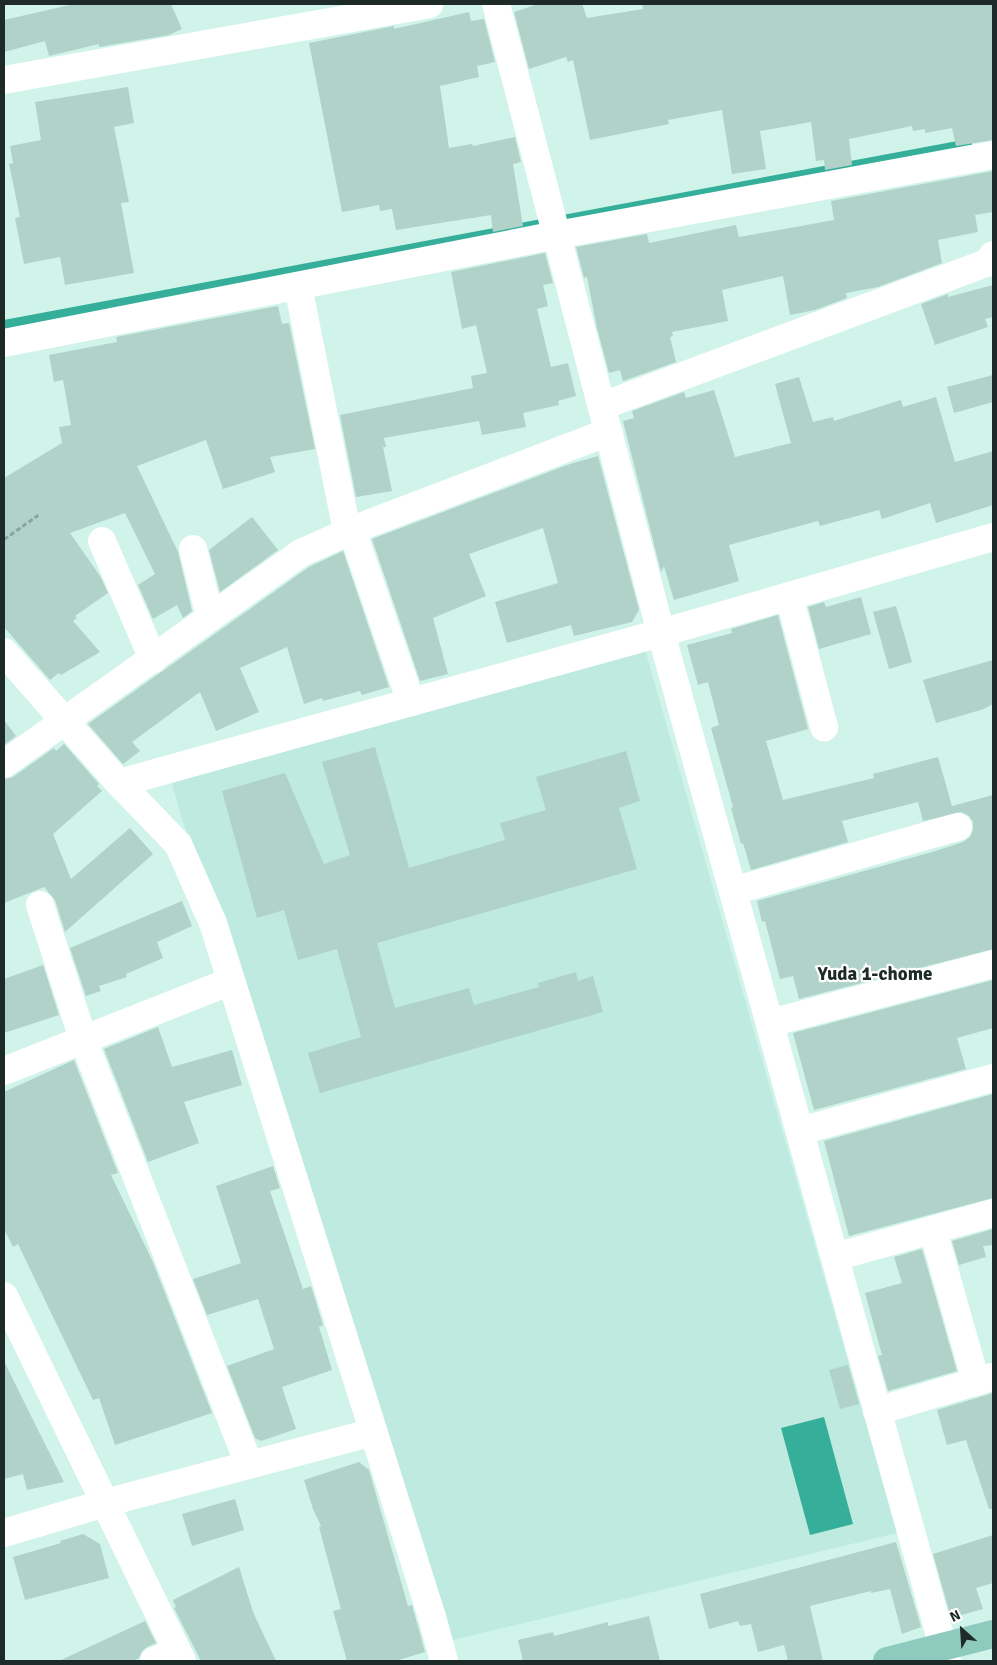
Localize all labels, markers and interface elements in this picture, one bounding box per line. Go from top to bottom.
district label: Yuda 1-chome [817,964,933,986]
north arrow [937,1605,987,1655]
text: N [947,1606,963,1626]

